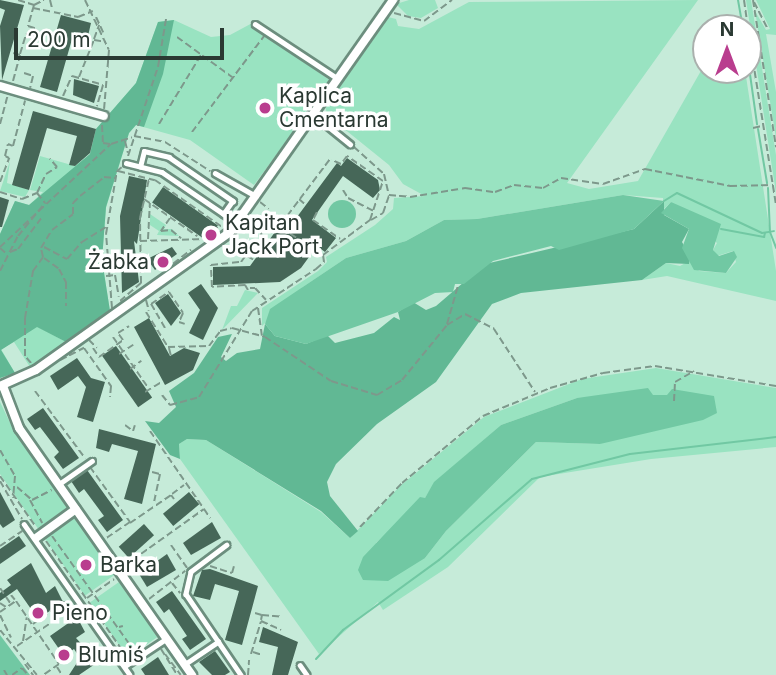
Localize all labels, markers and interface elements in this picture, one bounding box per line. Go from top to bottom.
scale bar [18,14,228,58]
north arrow [692,14,762,84]
text: N [720,18,734,41]
text: 200 m [27,27,91,52]
place label: Kaplica Cmentarna [279,83,389,133]
marker: Kaplica Cmentarna [257,100,273,116]
place label: Kapitan Jack Port [225,210,319,260]
marker: Kapitan Jack Port [203,227,219,243]
place label: Żabka [88,249,149,275]
marker: Żabka [155,254,171,270]
place label: Barka [100,552,157,578]
marker: Barka [78,557,94,573]
place label: Pieno [52,600,108,626]
marker: Pieno [30,605,46,621]
place label: Blumiś [78,642,144,668]
marker: Blumiś [56,647,72,663]

